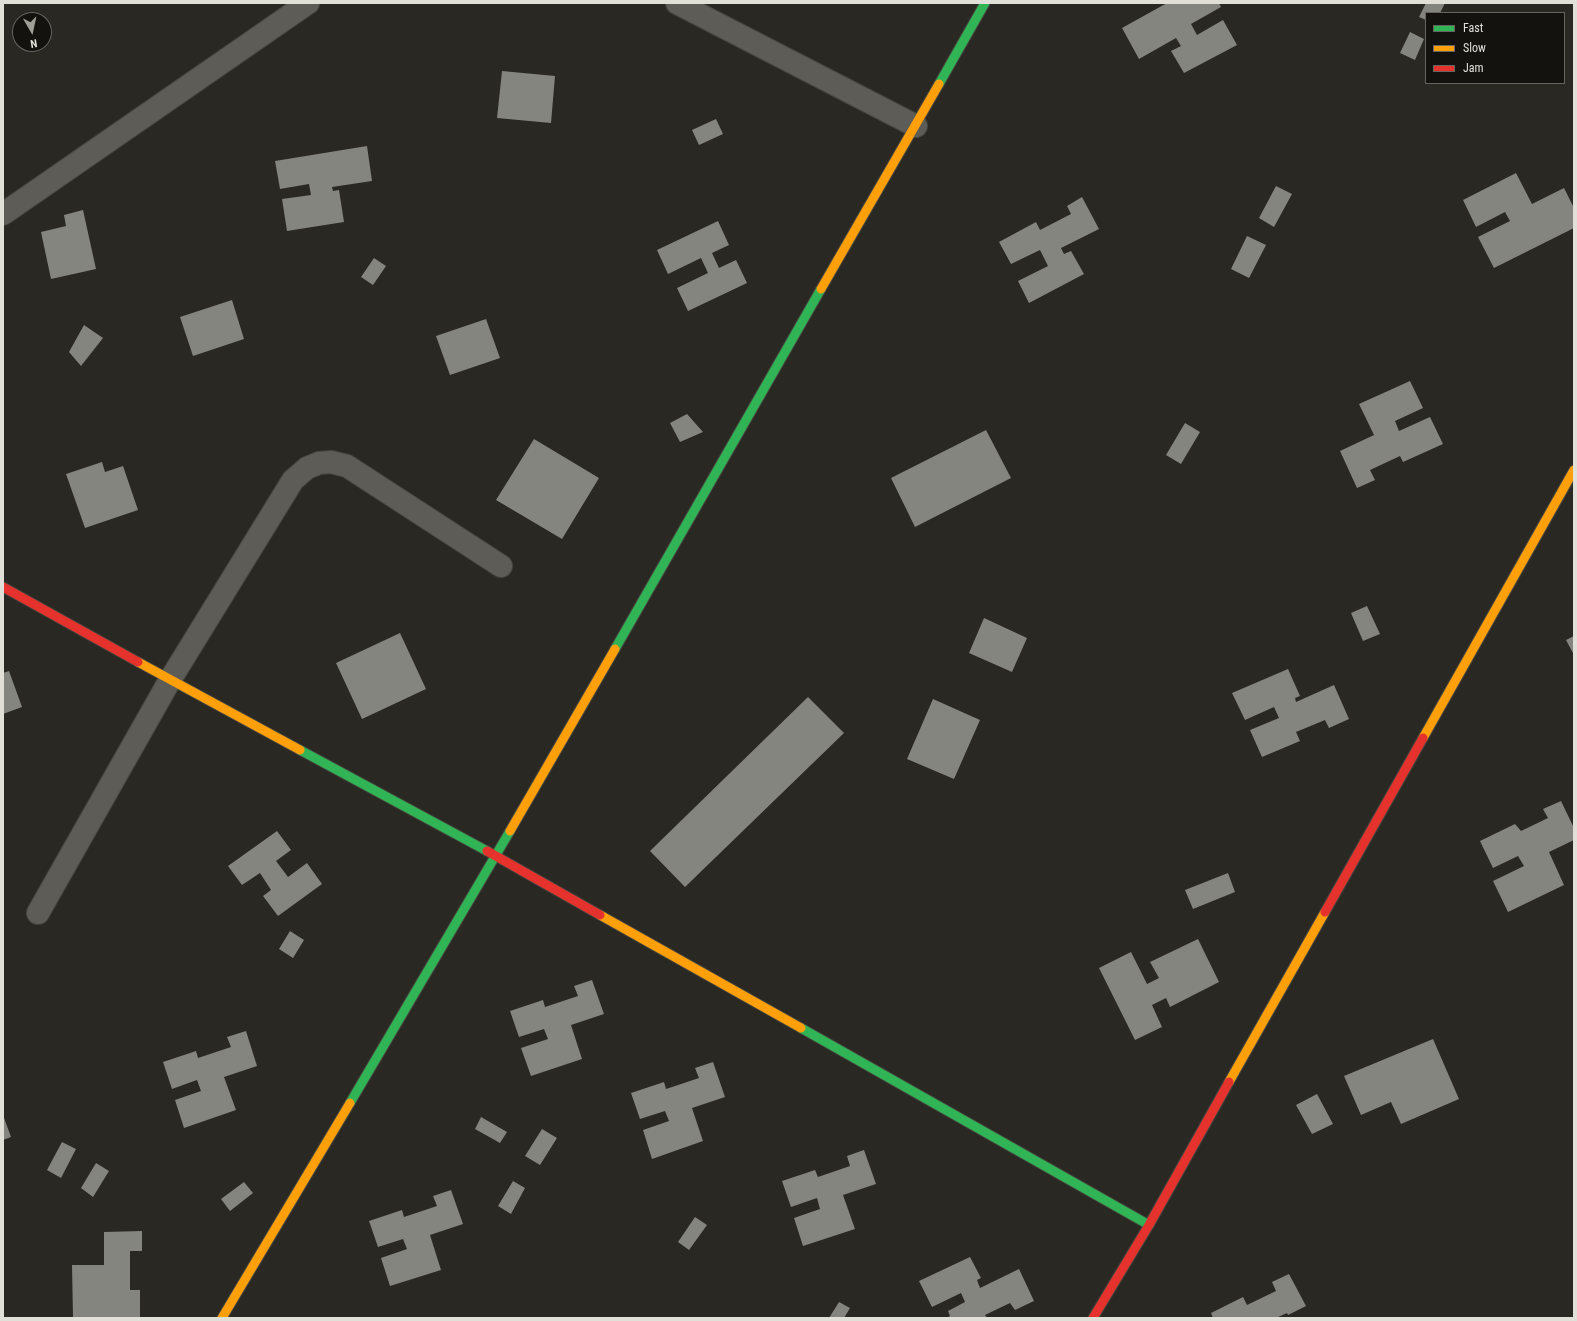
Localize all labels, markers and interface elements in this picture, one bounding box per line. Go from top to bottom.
north arrow [12,12,52,52]
legend [1425,12,1565,84]
text: Fast [1463,21,1483,35]
text: N [29,36,38,50]
text: Slow [1463,41,1486,55]
text: Jam [1463,61,1484,75]

